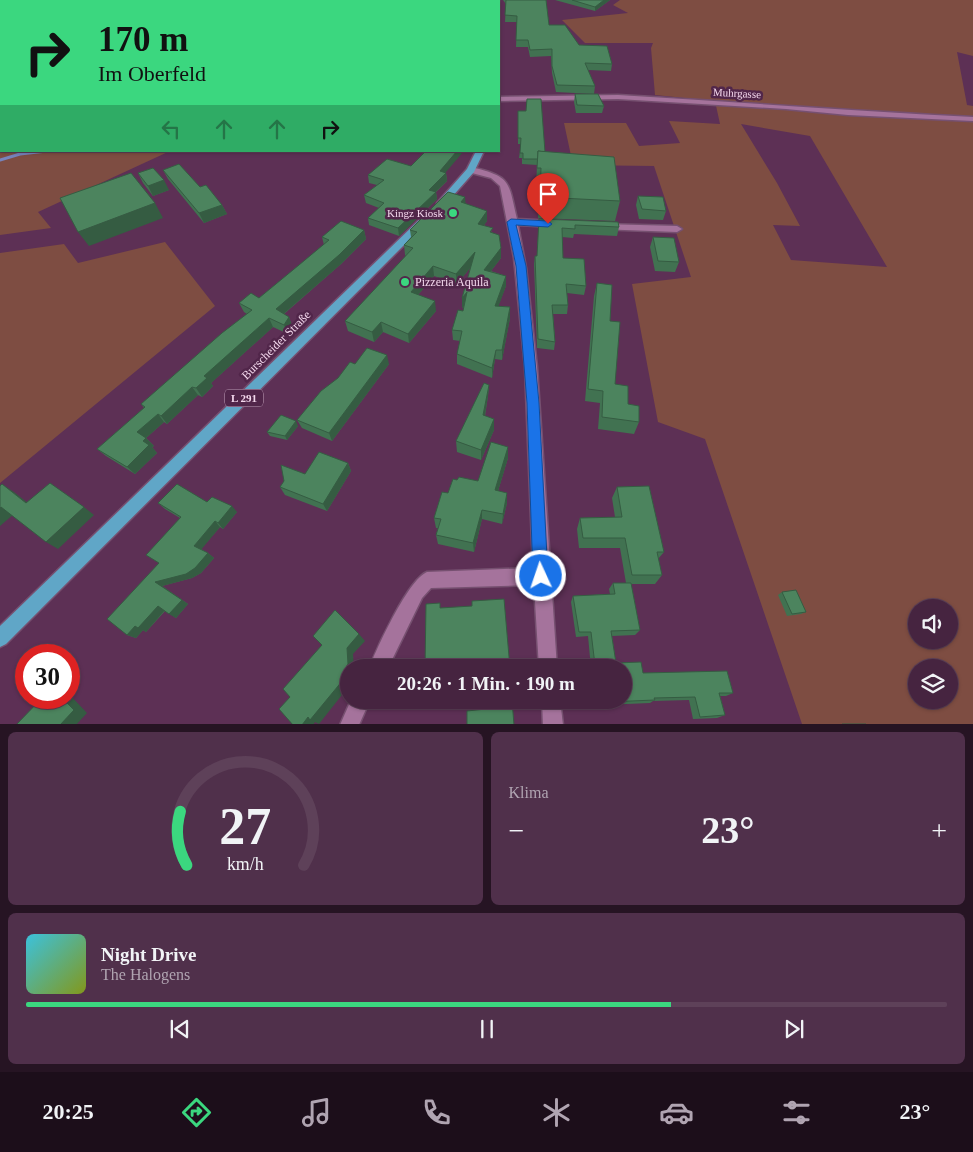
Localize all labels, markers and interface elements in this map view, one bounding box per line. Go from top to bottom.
icon: right [15,20,80,85]
text: 170 m [98,20,188,59]
text: Im Oberfeld [98,61,206,86]
street label: Muhrgasse [713,86,761,100]
icon: left [157,115,185,143]
icon: ahead [210,115,238,143]
icon: ahead [263,115,291,143]
icon: right [316,115,344,143]
pin [527,173,569,224]
icon: arrive [534,180,562,208]
place label: Kingz Kiosk [387,207,443,219]
marker: Kingz Kiosk [447,207,459,219]
place label: Pizzeria Aquila [415,275,489,289]
marker: Pizzeria Aquila [399,276,411,288]
street label: Burscheider Straße [239,308,313,382]
road number: L 291 [225,389,263,406]
position arrow [514,549,566,601]
map controls [908,599,958,709]
button: sound [908,599,958,649]
speed limit sign: 30 [15,644,80,709]
button: layers [908,659,958,709]
text: 20:26 · 1 Min. · 190 m [397,673,575,694]
text: Klima [509,784,549,801]
text: 27 [219,798,271,855]
text: 23° [701,809,754,851]
text: − [509,815,524,846]
text: + [931,815,947,846]
text: km/h [227,854,264,874]
text: Night Drive [101,944,197,965]
text: The Halogens [101,966,190,983]
icon: previous [166,1015,194,1043]
icon: pause [473,1015,501,1043]
icon: next [780,1015,808,1043]
icon: directions [179,1095,214,1130]
icon: music [299,1095,334,1130]
icon: phone [419,1095,454,1130]
icon: climate [539,1095,574,1130]
icon: car [659,1095,694,1130]
icon: filters [779,1095,814,1130]
text: 20:25 [43,1099,94,1124]
text: 23° [900,1099,930,1124]

